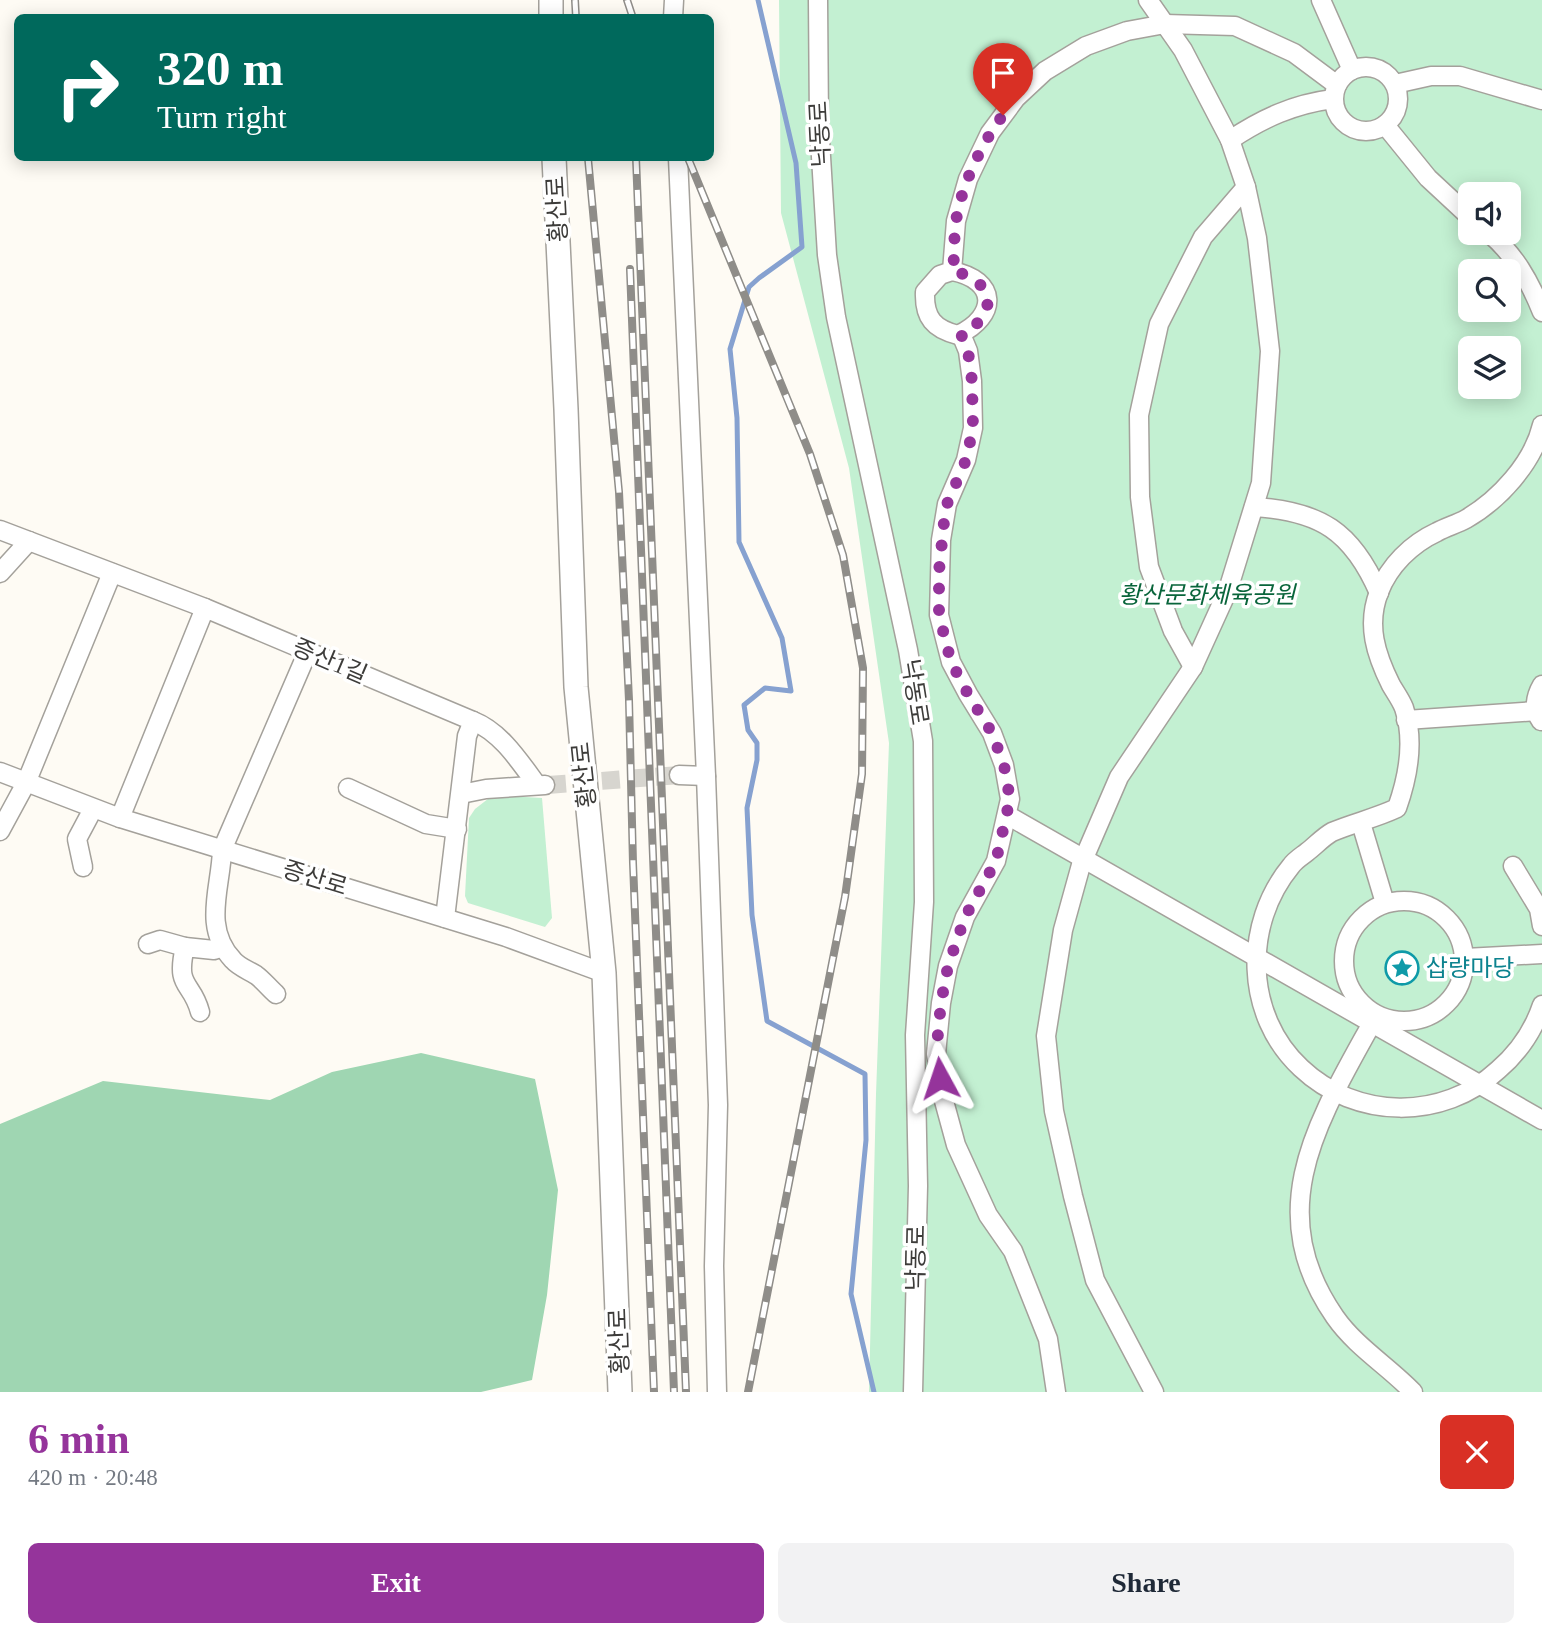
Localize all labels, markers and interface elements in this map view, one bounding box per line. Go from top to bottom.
text: 320 m [157,41,284,96]
icon: right [42,42,133,133]
pin [973,43,1033,115]
icon: arrive [984,54,1022,92]
text: Turn right [157,99,287,135]
street label: 낙동로 [805,100,835,168]
street label: 황산로 [542,175,572,243]
map controls [1458,182,1521,399]
button: sound [1458,182,1521,245]
button: search [1458,259,1521,322]
button: layers [1458,336,1521,399]
park label: 황산문화체육공원 [1119,582,1297,608]
street label: 증산1길 [289,634,371,688]
street label: 낙동로 [897,657,933,727]
street label: 황산로 [568,741,600,809]
street label: 증산로 [280,856,350,900]
place icon: 삽량마당 [1383,949,1421,987]
place label: 삽량마당 [1426,955,1514,981]
position arrow [903,1041,977,1115]
street label: 낙동로 [902,1225,930,1291]
street label: 황산로 [605,1307,633,1375]
button: close [1440,1415,1514,1489]
text: 6 min [28,1416,130,1462]
text: 420 m · 20:48 [28,1465,158,1490]
button: Exit [28,1543,764,1623]
button: Share [778,1543,1514,1623]

